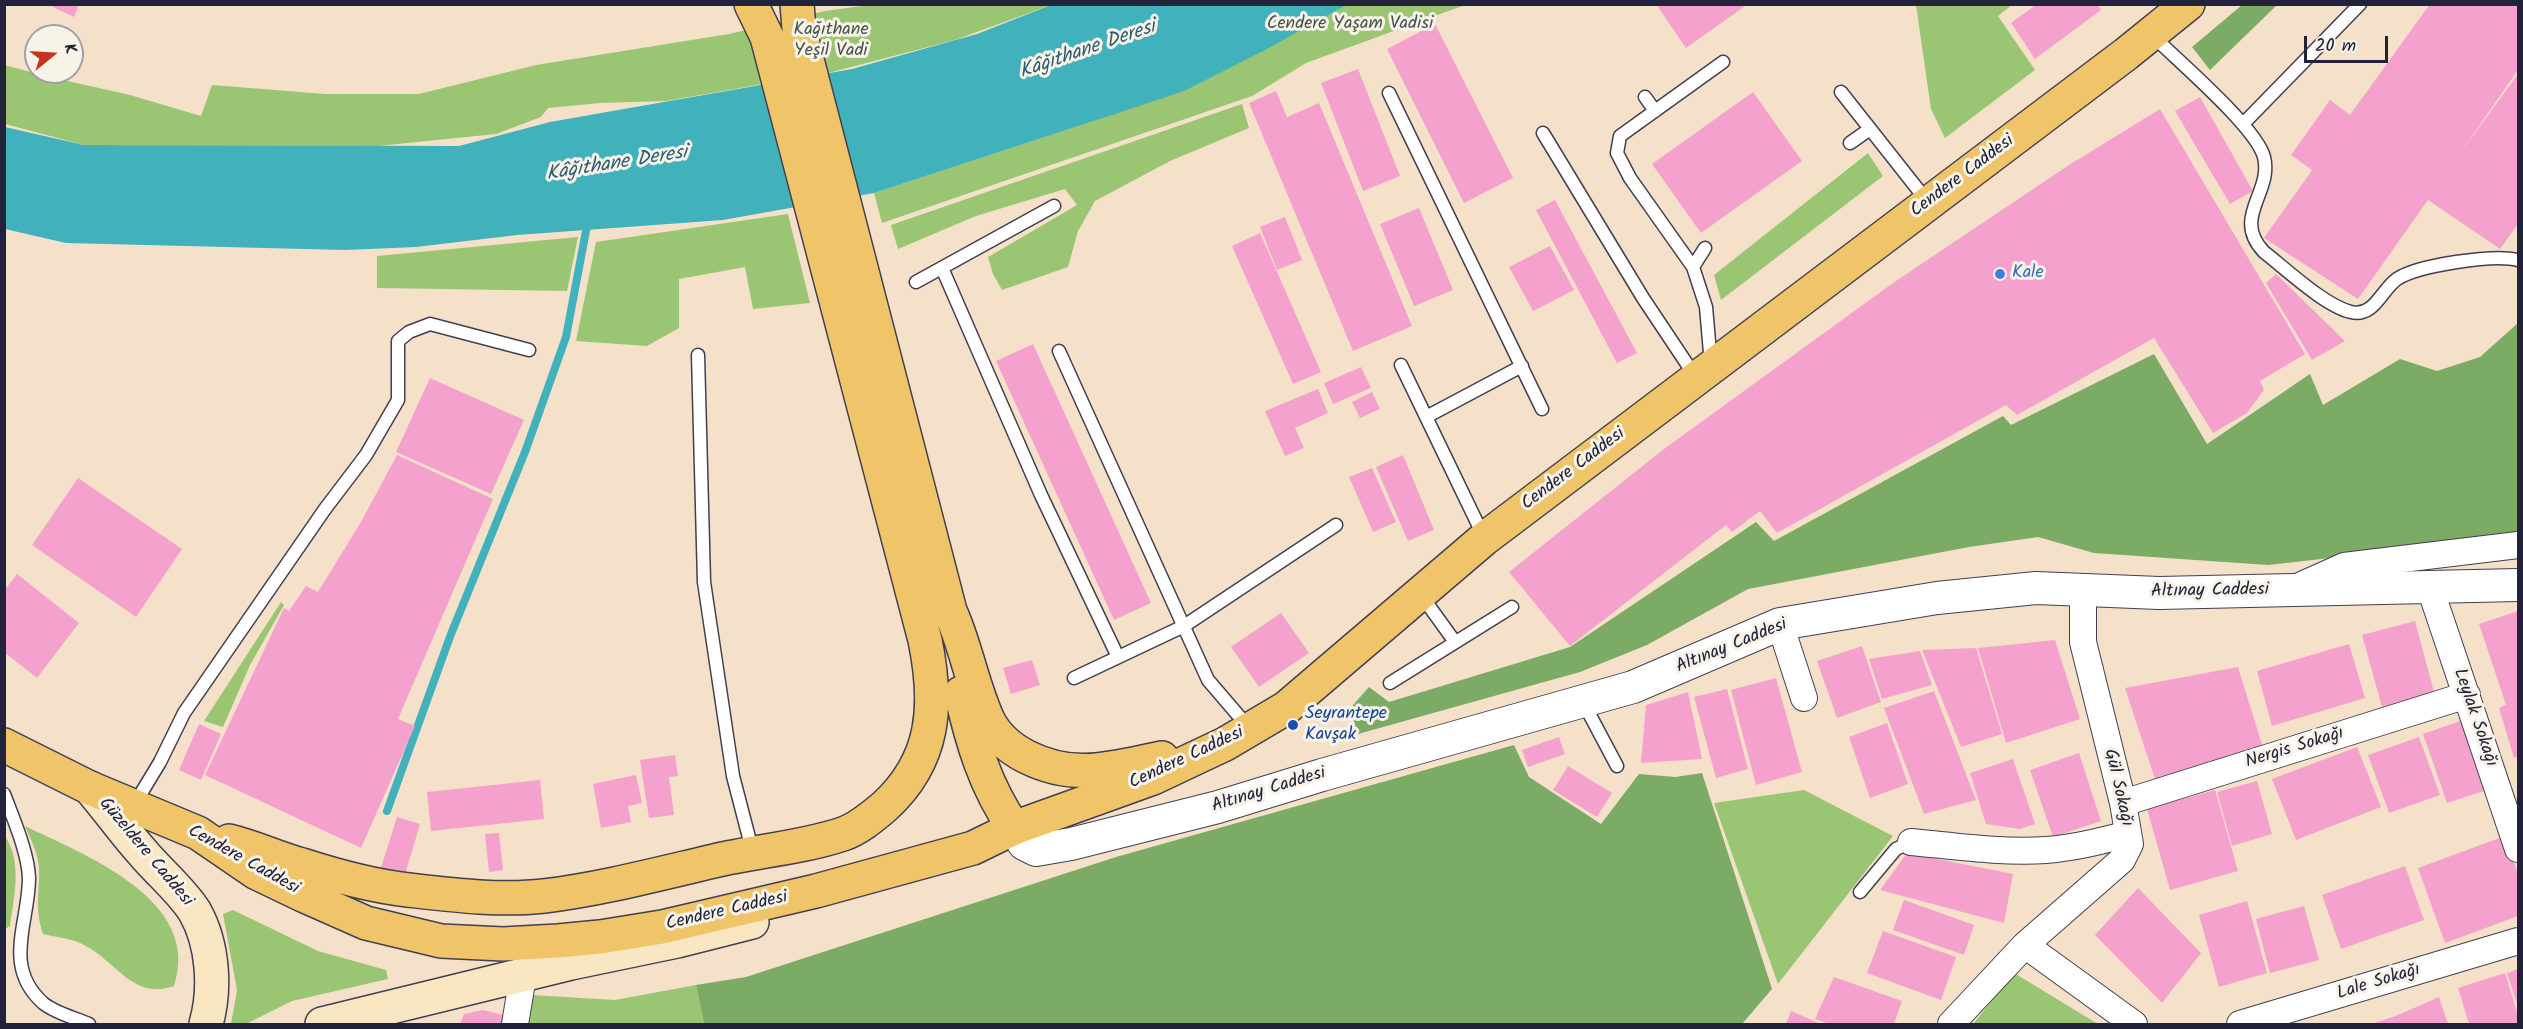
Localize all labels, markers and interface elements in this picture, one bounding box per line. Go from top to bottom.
park label: Cendere Yaşam Vadisi [1267,14,1433,36]
water label: Kâğıthane Deresi [1017,17,1159,85]
park label: Kağıthane Yeşil Vadi [794,20,868,63]
north arrow [24,24,84,84]
scale bar [2307,24,2391,62]
text: 20 m [2315,32,2356,61]
text: K [56,40,83,57]
street label: Cendere Caddesi [1907,131,2019,223]
water label: Kâğıthane Deresi [545,142,689,188]
place label: Kale [2012,263,2044,285]
marker: Kale [1993,267,2007,281]
street label: Cendere Caddesi [1518,424,1630,516]
street label: Altınay Caddesi [2151,580,2269,604]
street label: Altınay Caddesi [1673,615,1791,679]
street label: Leylak Sokağı [2447,666,2501,770]
place label: Seyrantepe Kavşak [1305,704,1387,746]
marker: Seyrantepe Kavşak [1286,718,1300,732]
street label: Cendere Caddesi [1126,723,1248,795]
street label: Nergis Sokağı [2243,724,2347,774]
street label: Gül Sokağı [2098,747,2136,829]
street label: Altınay Caddesi [1209,763,1329,819]
street label: Güzeldere Caddesi [93,794,197,912]
street label: Cendere Caddesi [184,821,302,901]
street label: Cendere Caddesi [664,888,790,936]
street label: Lale Sokağı [2335,960,2423,1006]

